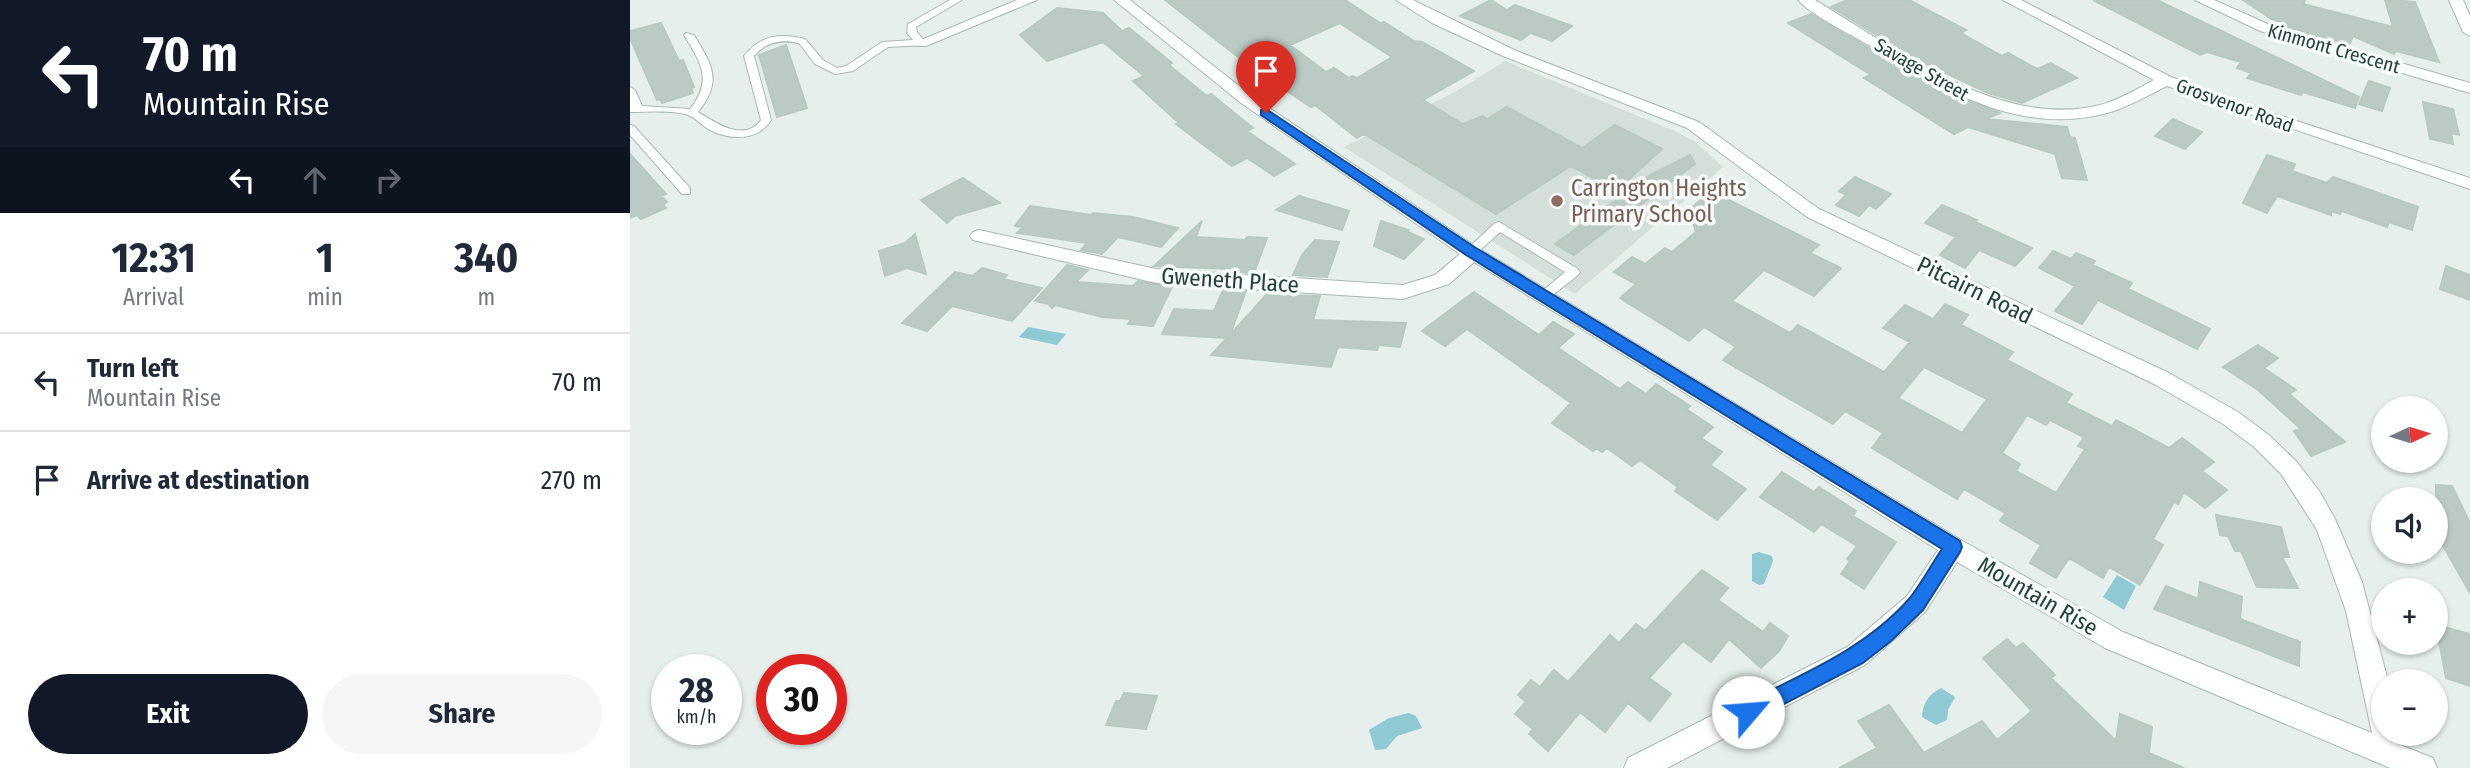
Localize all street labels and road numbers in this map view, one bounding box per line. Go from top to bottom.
street label: Kinmont Crescent [2265,19,2403,79]
street label: Savage Street [1871,33,1974,106]
street label: Grosvenor Road [2173,74,2297,137]
street label: Pitcairn Road [1913,250,2037,330]
street label: Gweneth Place [1160,261,1300,299]
street label: Mountain Rise [1973,550,2103,642]

